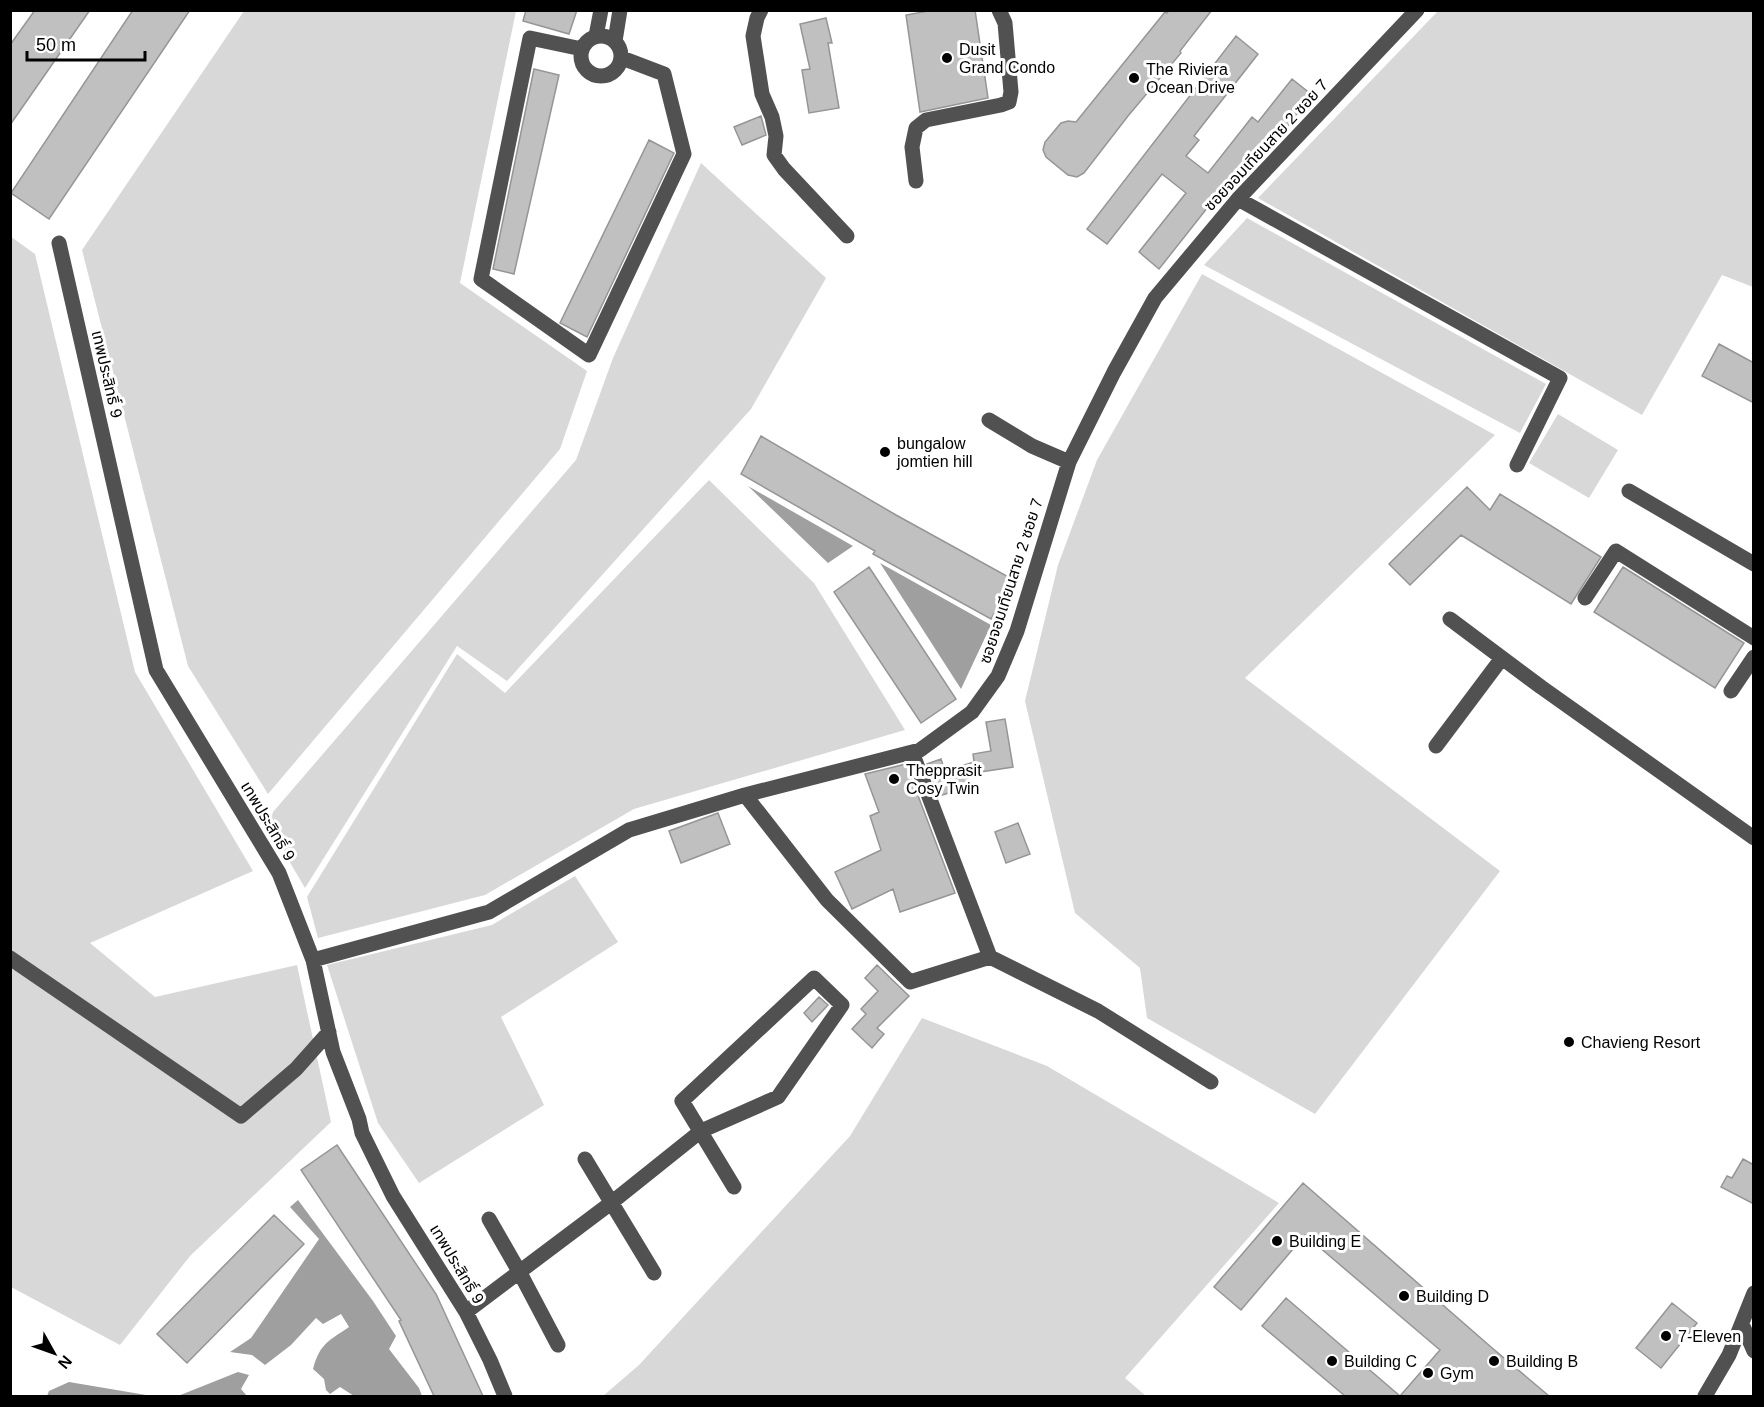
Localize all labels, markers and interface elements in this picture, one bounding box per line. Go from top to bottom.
scale bar [27,24,146,62]
text: 50 m [36,35,76,55]
place label: Dusit Grand Condo [959,41,1055,76]
marker: Dusit Grand Condo [940,51,954,65]
place label: The Riviera Ocean Drive [1146,61,1235,96]
marker: The Riviera Ocean Drive [1127,71,1141,85]
street label: ซอยจอมเทียนสาย 2 ซอย 7 [1201,76,1331,214]
street label: เทพประสิทธิ์ 9 [89,328,126,420]
place label: bungalow jomtien hill [896,435,973,470]
marker: bungalow jomtien hill [878,445,892,459]
street label: ซอยจอมเทียนสาย 2 ซอย 7 [976,496,1046,666]
place label: Thepprasit Cosy Twin [906,762,982,797]
marker: Thepprasit Cosy Twin [887,772,901,786]
street label: เทพประสิทธิ์ 9 [238,778,299,864]
place label: Chavieng Resort [1581,1034,1701,1051]
marker: Chavieng Resort [1562,1035,1576,1049]
street label: เทพประสิทธิ์ 9 [427,1221,488,1307]
place label: Building E [1289,1233,1361,1250]
marker: Building E [1270,1234,1284,1248]
place label: Building D [1416,1288,1489,1305]
marker: Building D [1397,1289,1411,1303]
north arrow [24,1323,84,1383]
place label: 7-Eleven [1678,1328,1741,1345]
marker: 7-Eleven [1659,1329,1673,1343]
text: N [55,1352,75,1372]
place label: Building C [1344,1353,1417,1370]
place label: Building B [1506,1353,1578,1370]
marker: Building C [1325,1354,1339,1368]
marker: Building B [1487,1354,1501,1368]
place label: Gym [1440,1365,1474,1382]
marker: Gym [1421,1366,1435,1380]

